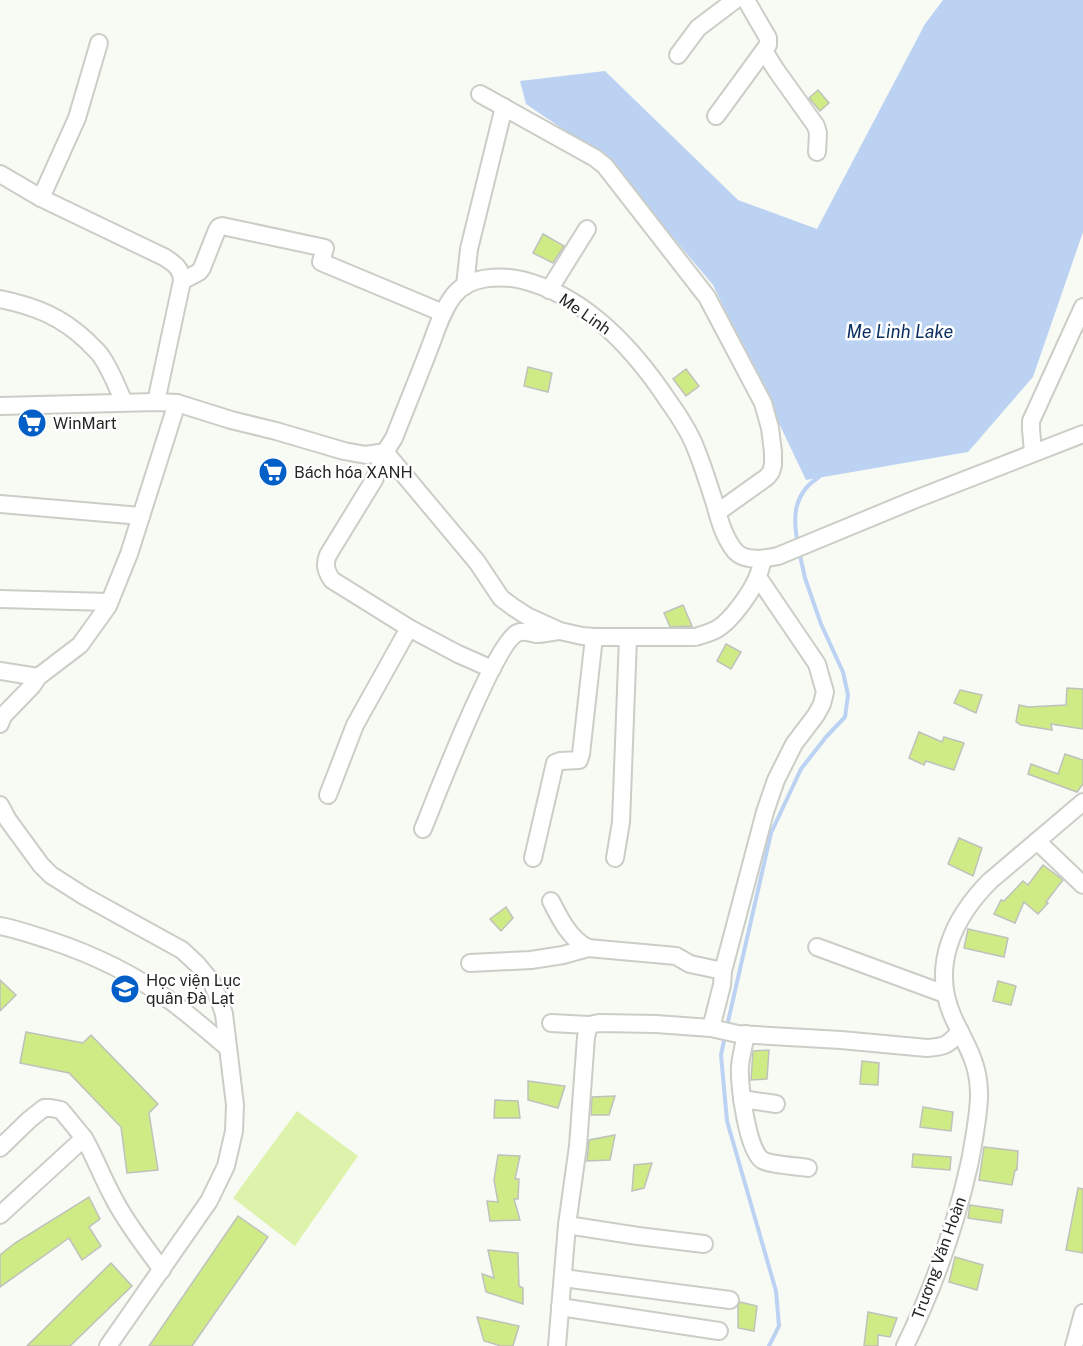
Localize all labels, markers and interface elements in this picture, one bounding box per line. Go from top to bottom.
street label: Me Linh [556,289,614,339]
water label: Me Linh Lake [847,321,954,342]
supermarket icon: WinMart [16,407,48,439]
place label: WinMart [53,414,117,433]
supermarket icon: Bách hóa XANH [257,456,289,488]
place label: Bách hóa XANH [294,463,413,482]
place label: Học viện Lục quân Đà Lạt [146,971,241,1008]
school or university icon: Học viện Lục quân Đà Lạt [109,973,141,1005]
street label: Trương Văn Hoàn [908,1194,970,1322]

